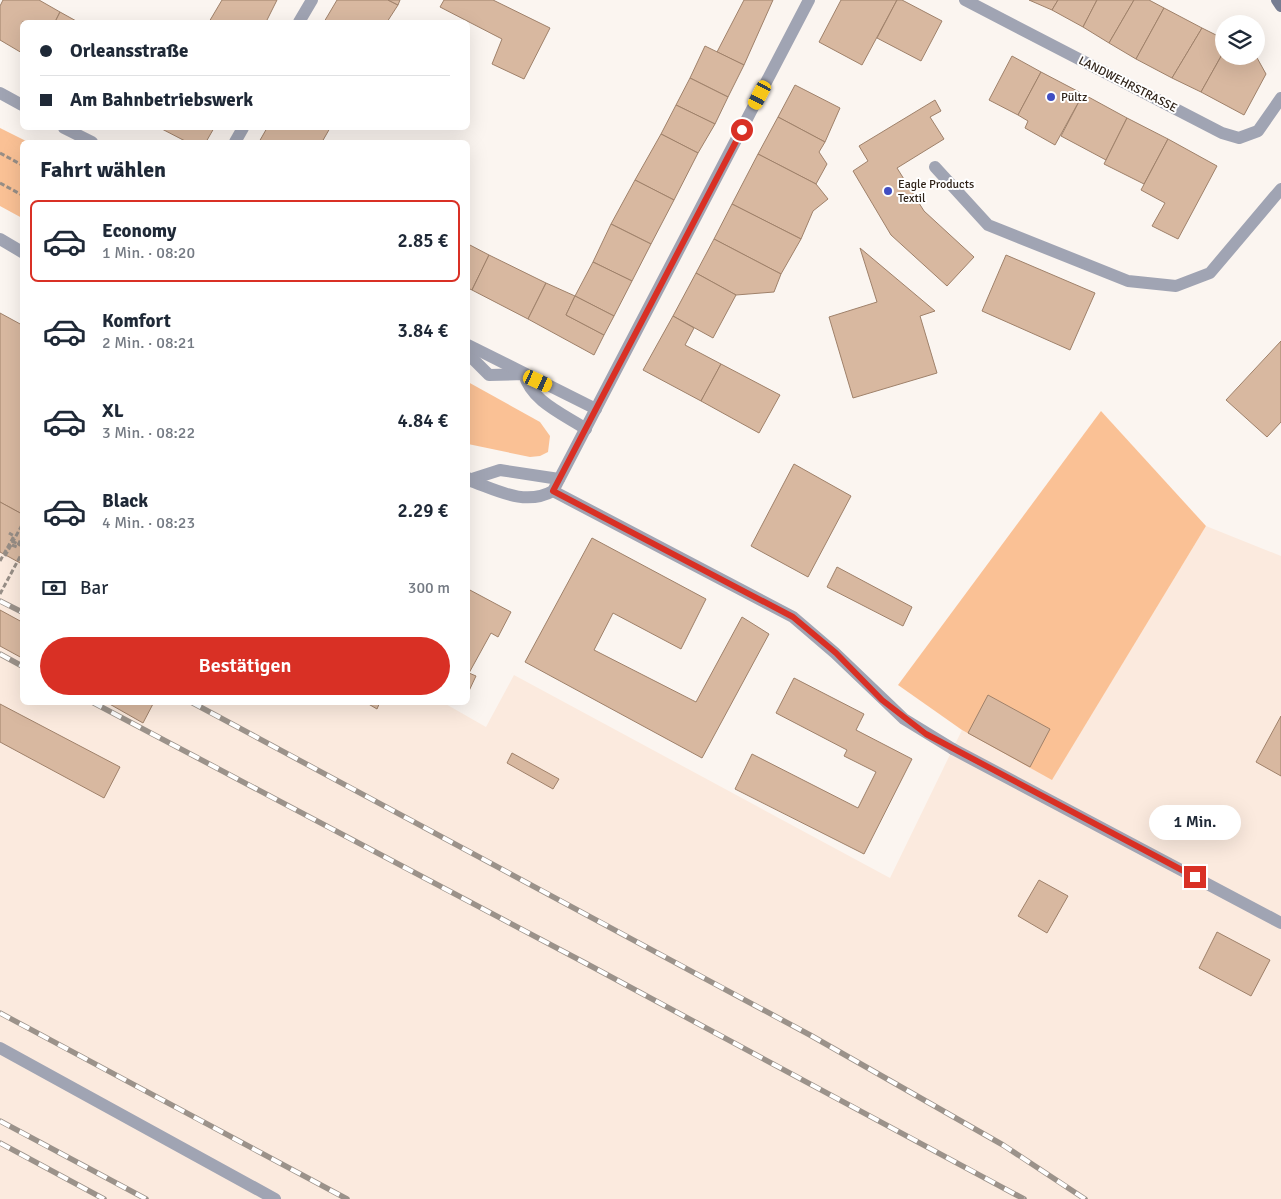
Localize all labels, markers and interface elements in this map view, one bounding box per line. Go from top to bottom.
map controls [1215,15,1265,65]
button: layers [1215,15,1265,65]
text: Orleansstraße [70,39,189,63]
street label: LANDWEHRSTRASSE [1076,53,1180,116]
car [746,78,773,112]
text: Am Bahnbetriebswerk [70,88,253,112]
place label: Pültz [1061,90,1087,105]
marker: Pültz [1045,91,1057,103]
route start [731,119,753,141]
text: Fahrt wählen [40,156,166,183]
place label: Eagle Products Textil [898,177,974,206]
marker: Eagle Products Textil [882,185,894,197]
icon: car [42,219,87,264]
text: Economy [102,219,176,243]
text: 2.85 € [398,229,448,253]
text: 1 Min. · 08:20 [102,243,195,263]
icon: car [42,309,87,354]
text: Komfort [102,309,171,333]
text: 3.84 € [398,319,448,343]
text: 2 Min. · 08:21 [102,333,195,353]
car [521,368,554,394]
icon: car [42,399,87,444]
text: XL [102,399,124,423]
text: 4.84 € [398,409,448,433]
text: 3 Min. · 08:22 [102,423,195,443]
icon: car [42,489,87,534]
text: Black [102,489,148,513]
text: 2.29 € [398,499,448,523]
text: 4 Min. · 08:23 [102,513,195,533]
icon: cash [40,574,68,602]
text: Bar [80,576,108,600]
text: 300 m [408,578,450,598]
button: Bestätigen [40,637,450,695]
callout: 1 Min. [1149,804,1241,840]
text: 1 Min. [1174,812,1217,832]
route end [1184,866,1206,888]

